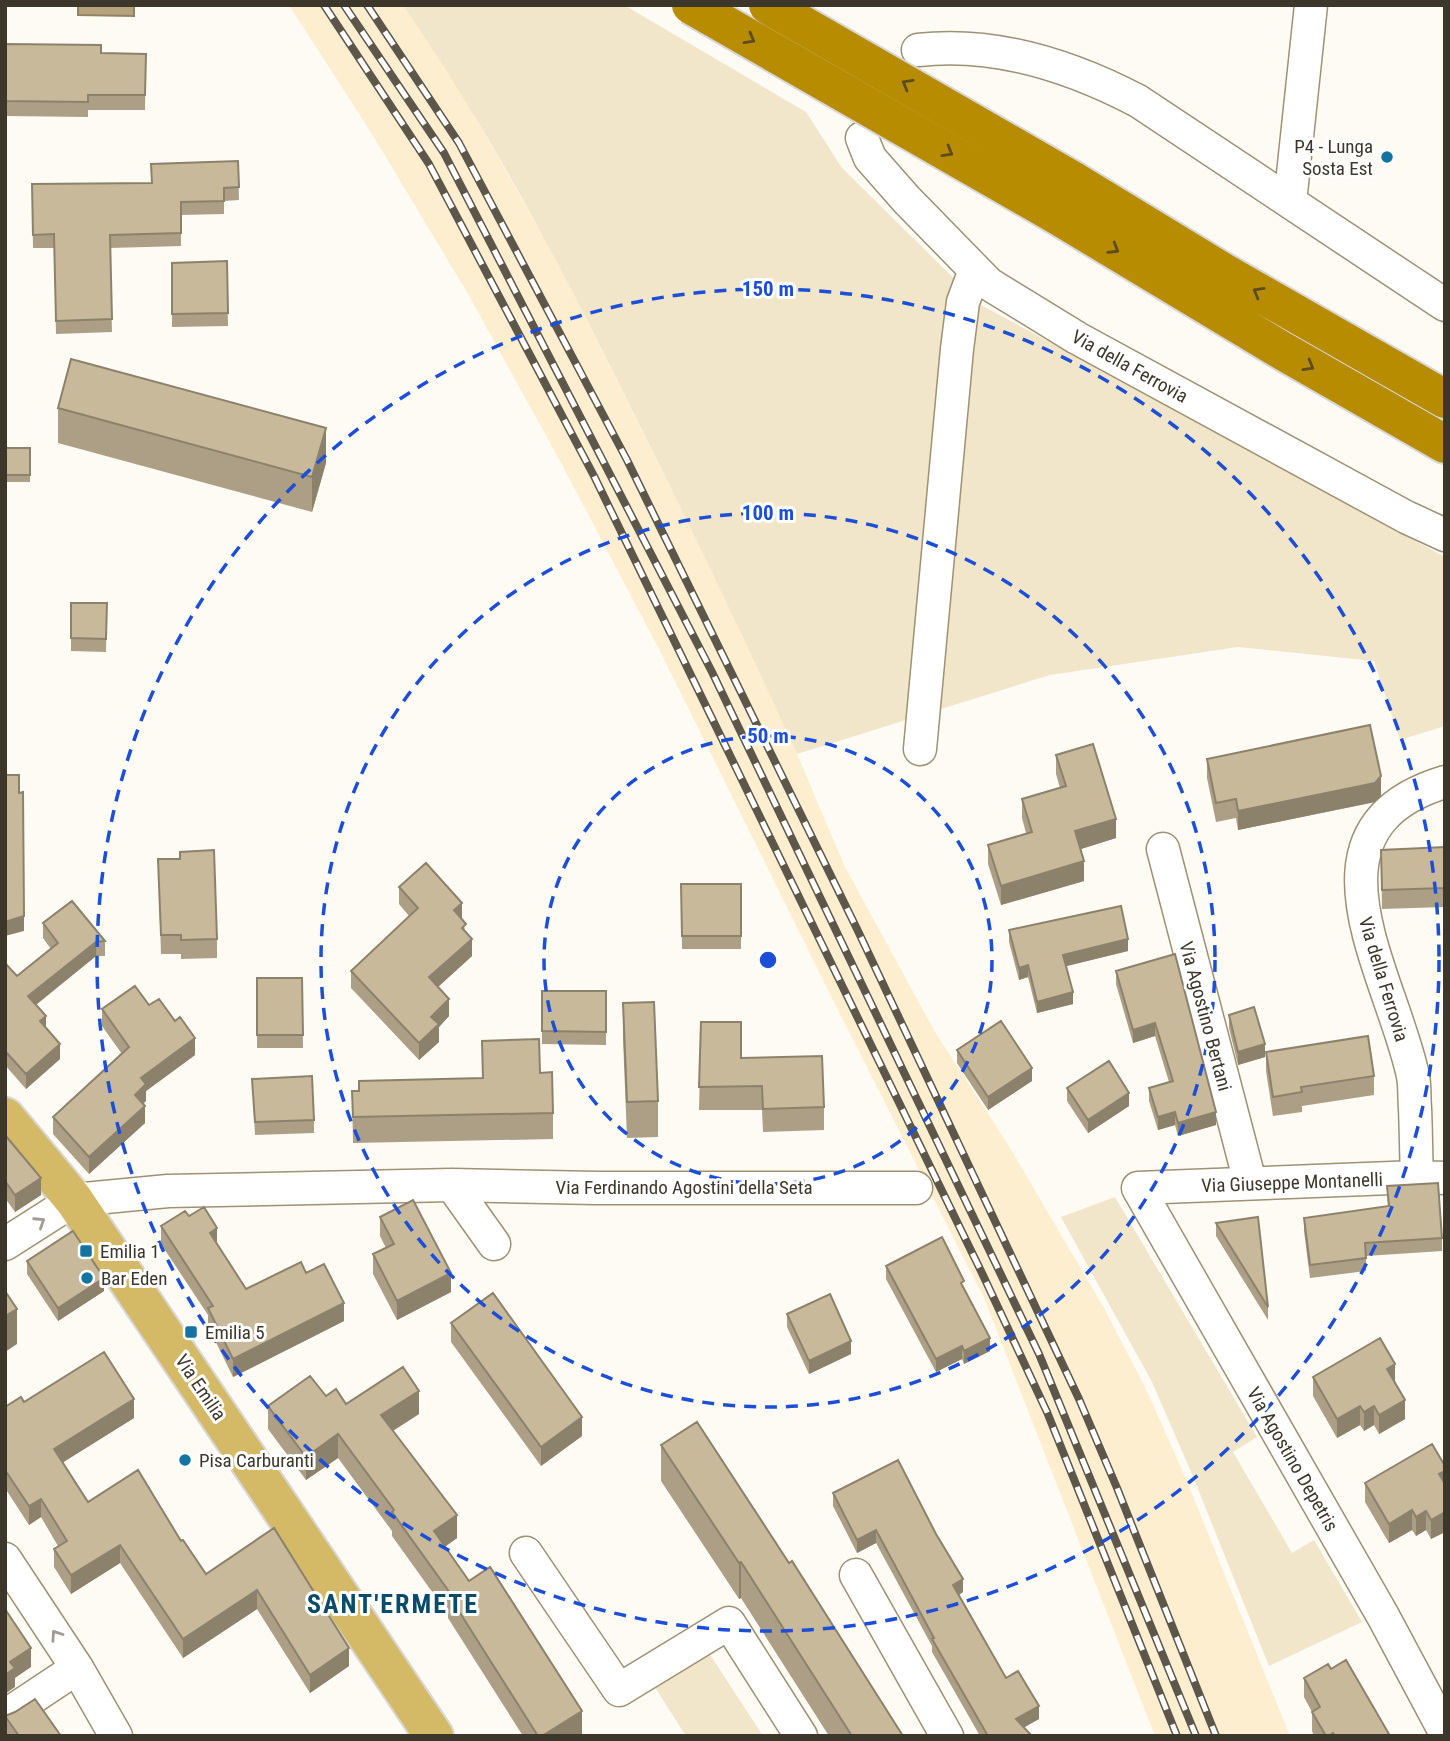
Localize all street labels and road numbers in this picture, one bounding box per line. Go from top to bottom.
street label: Via della Ferrovia [1068,325,1192,408]
street label: Via della Ferrovia [1354,914,1413,1044]
street label: Via Agostino Bertani [1174,939,1237,1093]
street label: Via Giuseppe Montanelli [1201,1168,1383,1197]
street label: Via Ferdinando Agostini della Seta [556,1176,812,1199]
street label: Via Emilia [170,1350,231,1425]
street label: Via Agostino Depetris [1242,1383,1343,1535]

